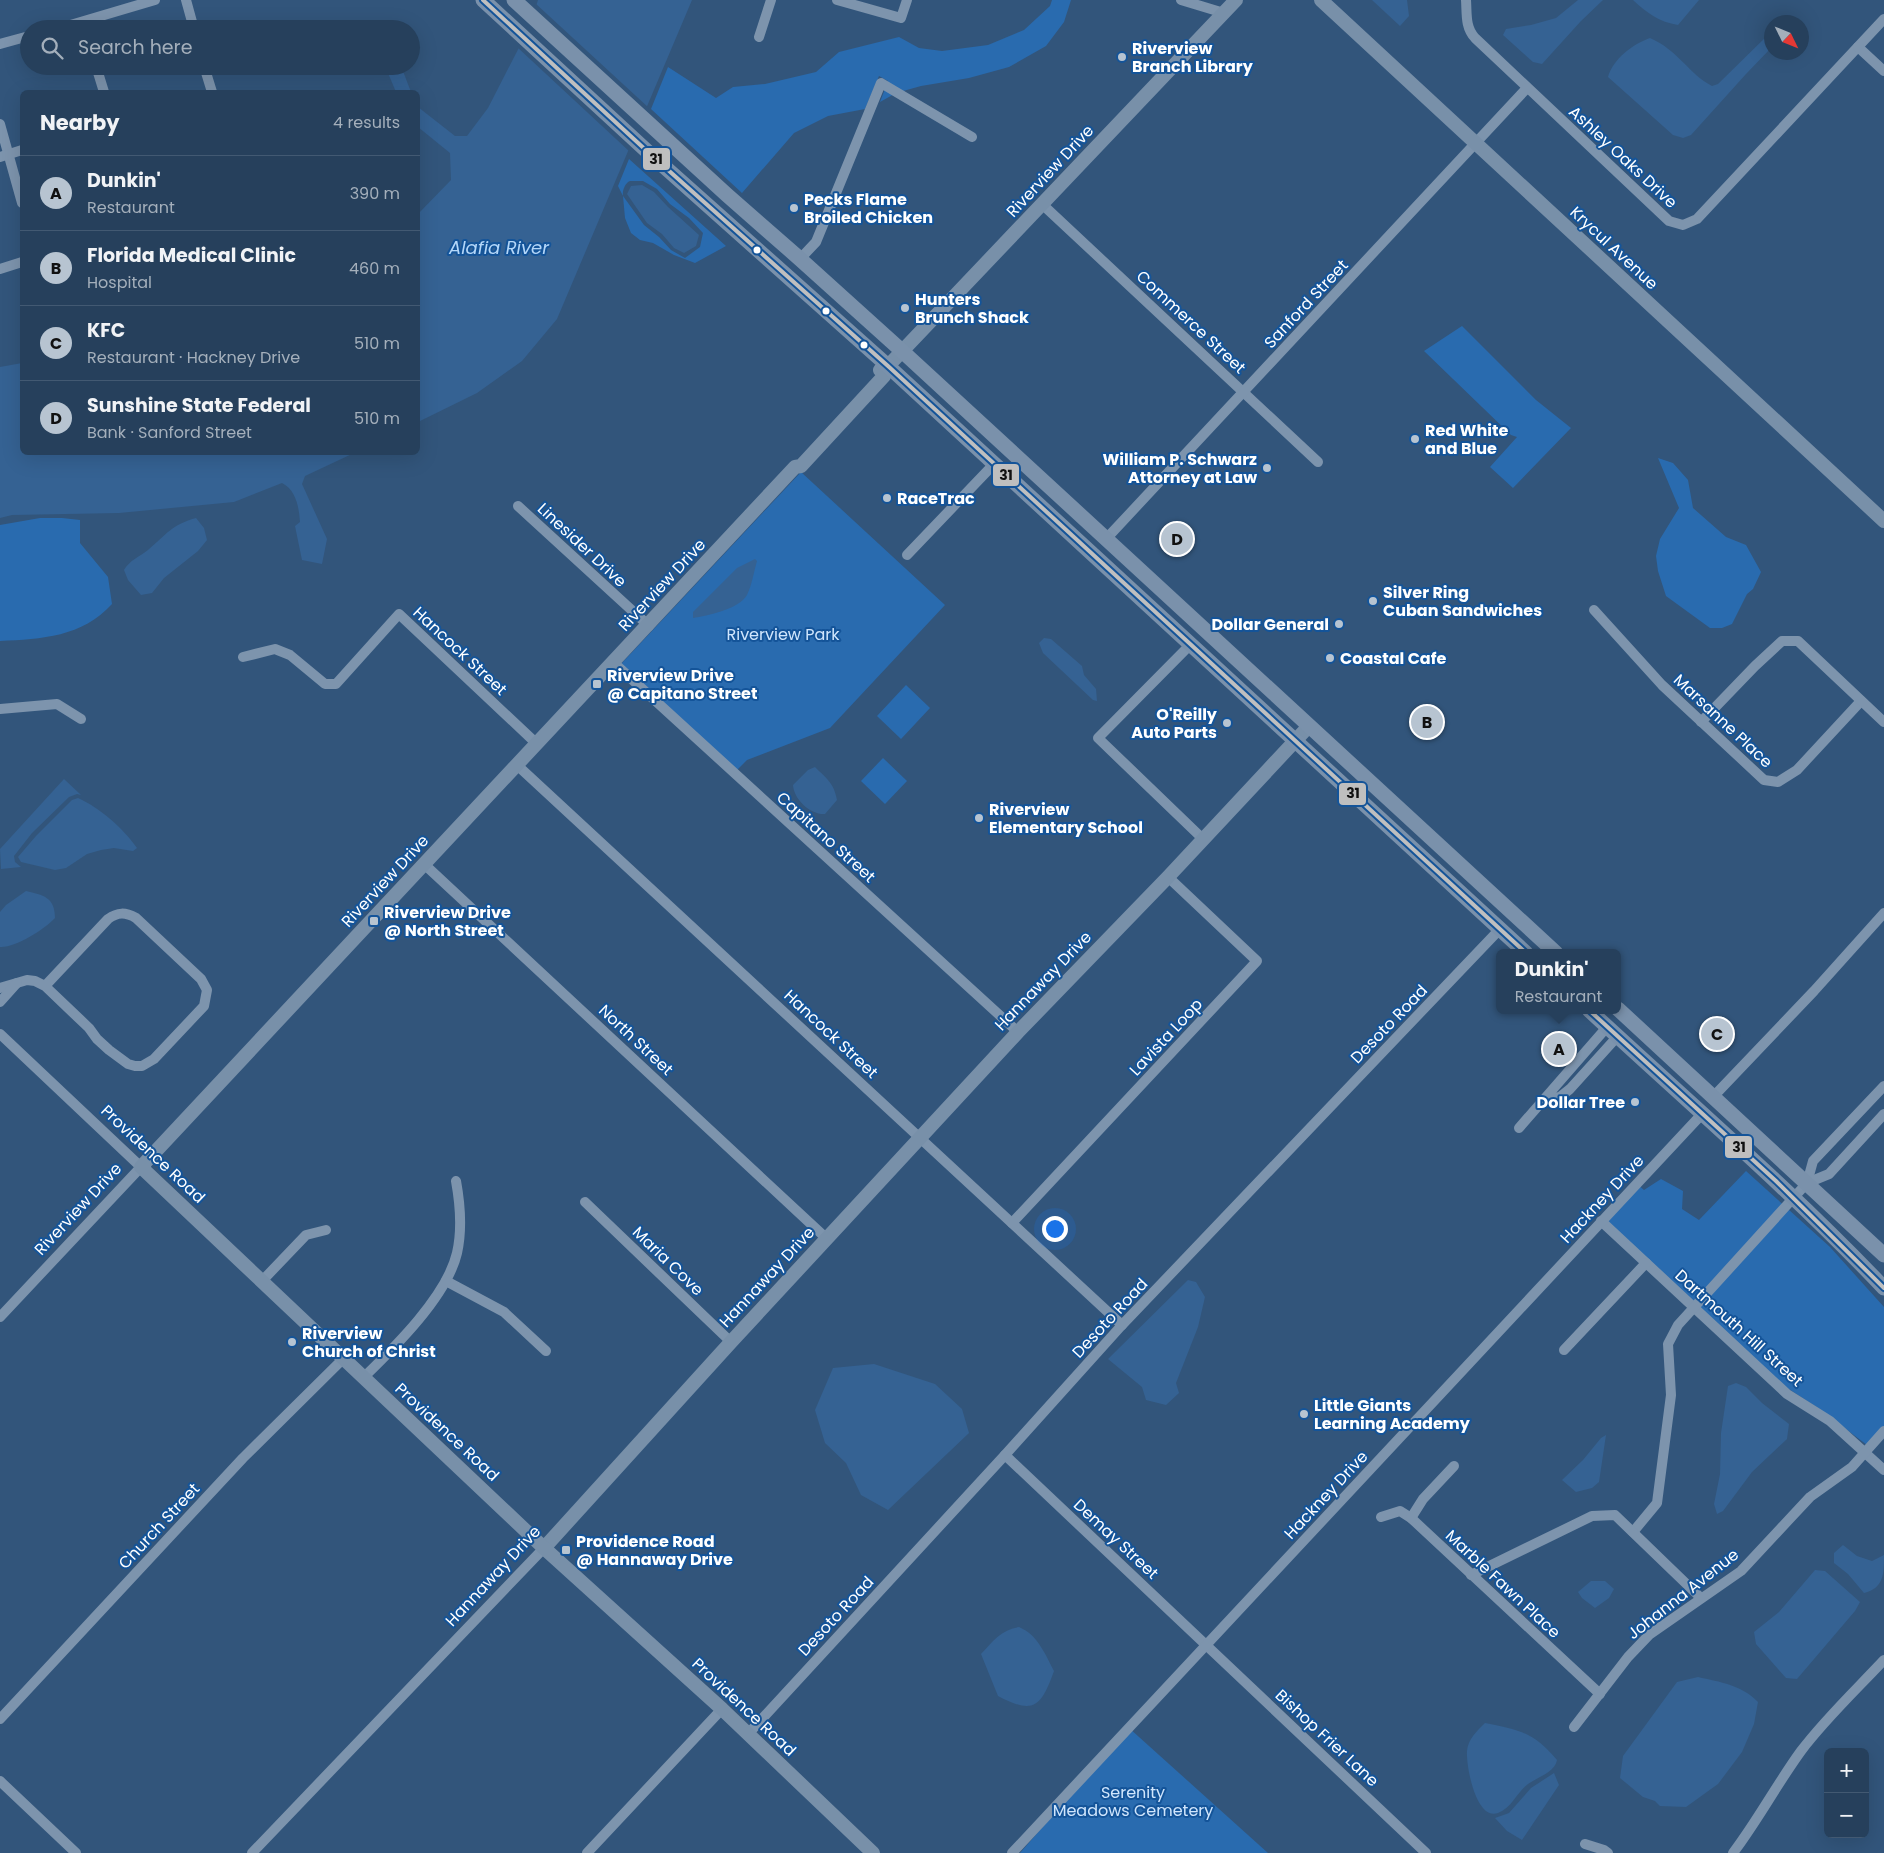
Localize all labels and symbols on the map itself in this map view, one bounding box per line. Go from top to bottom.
north arrow [1764,15,1809,60]
place label: Riverview Branch Library [1132,37,1254,78]
marker: Riverview Branch Library [1116,51,1128,63]
street label: Ashley Oaks Drive [1564,101,1682,214]
street label: Riverview Drive [1001,120,1099,222]
line badge: 31 [642,147,671,171]
text: 31 [649,149,663,169]
place label: Pecks Flame Broiled Chicken [804,188,933,229]
street label: Krycul Avenue [1565,201,1663,295]
marker: Pecks Flame Broiled Chicken [788,202,800,214]
water label: Alafia River [448,235,550,260]
unlabelled marker [752,245,762,255]
street label: Sanford Street [1259,254,1353,353]
street label: Commerce Street [1131,265,1251,379]
place label: Hunters Brunch Shack [915,288,1029,329]
marker: Hunters Brunch Shack [899,302,911,314]
unlabelled marker [821,306,831,316]
unlabelled marker [859,340,869,350]
place label: Red White and Blue [1425,419,1508,460]
marker: Red White and Blue [1409,433,1421,445]
place label: William P. Schwarz Attorney at Law [1102,448,1257,489]
marker: William P. Schwarz Attorney at Law [1261,462,1273,474]
line badge: 31 [992,463,1020,487]
text: 31 [999,465,1013,485]
place label: RaceTrac [897,487,975,510]
marker: RaceTrac [881,492,893,504]
street label: Linesider Drive [532,498,632,592]
pin: D [1161,520,1193,558]
street label: Riverview Drive [613,534,711,636]
place label: Silver Ring Cuban Sandwiches [1383,581,1542,622]
marker: Silver Ring Cuban Sandwiches [1367,595,1379,607]
street label: Hancock Street [408,601,512,701]
place label: Dollar General [1212,613,1329,636]
marker: Dollar General [1333,618,1345,630]
park label: Riverview Park [726,623,840,646]
place label: Coastal Cafe [1340,647,1446,670]
marker: Coastal Cafe [1324,652,1336,664]
place label: Riverview Drive @ Capitano Street [607,664,757,705]
street label: Marsanne Place [1668,669,1778,773]
marker: Riverview Drive @ Capitano Street [591,678,603,690]
place label: O'Reilly Auto Parts [1131,703,1218,744]
pin: B [1411,703,1443,741]
marker: O'Reilly Auto Parts [1221,717,1233,729]
line badge: 31 [1338,782,1367,806]
text: 31 [1346,783,1360,803]
street label: Capitano Street [771,786,881,888]
place label: Riverview Elementary School [989,798,1143,839]
marker: Riverview Elementary School [973,812,985,824]
street label: Riverview Drive [336,830,434,932]
place label: Riverview Drive @ North Street [384,901,511,942]
marker: Riverview Drive @ North Street [368,915,380,927]
street label: Hannaway Drive [989,926,1097,1036]
street label: Desoto Road [1345,979,1433,1069]
street label: Hancock Street [779,984,883,1084]
street label: Lavista Loop [1124,993,1208,1081]
street label: North Street [594,999,679,1081]
pin: C [1701,1015,1733,1053]
pin: A [1543,1030,1575,1068]
place label: Dollar Tree [1537,1091,1625,1114]
marker: Dollar Tree [1629,1096,1641,1108]
street label: Providence Road [96,1100,210,1208]
line badge: 31 [1724,1135,1753,1159]
text: 31 [1732,1137,1746,1157]
street label: Hackney Drive [1555,1150,1649,1248]
street label: Riverview Drive [29,1158,127,1260]
your location [1042,1216,1068,1242]
street label: Maria Cove [627,1221,709,1301]
street label: Hannaway Drive [714,1221,820,1333]
street label: Dartmouth Hill Street [1670,1264,1808,1392]
street label: Desoto Road [1067,1273,1153,1363]
place label: Riverview Church of Christ [302,1322,436,1363]
marker: Riverview Church of Christ [286,1336,298,1348]
street label: Providence Road [390,1378,504,1486]
place label: Little Giants Learning Academy [1314,1394,1471,1435]
marker: Little Giants Learning Academy [1298,1408,1310,1420]
street label: Hackney Drive [1279,1446,1373,1544]
street label: Church Street [113,1478,205,1574]
street label: Demay Street [1068,1494,1164,1585]
street label: Hannaway Drive [440,1520,546,1632]
street label: Marble Fawn Place [1440,1525,1566,1643]
place label: Providence Road @ Hannaway Drive [576,1530,733,1571]
street label: Johanna Avenue [1623,1543,1743,1645]
marker: Providence Road @ Hannaway Drive [560,1544,572,1556]
street label: Desoto Road [793,1571,879,1661]
street label: Providence Road [687,1653,801,1761]
street label: Bishop Frier Lane [1270,1684,1384,1792]
park label: Serenity Meadows Cemetery [1053,1781,1213,1822]

